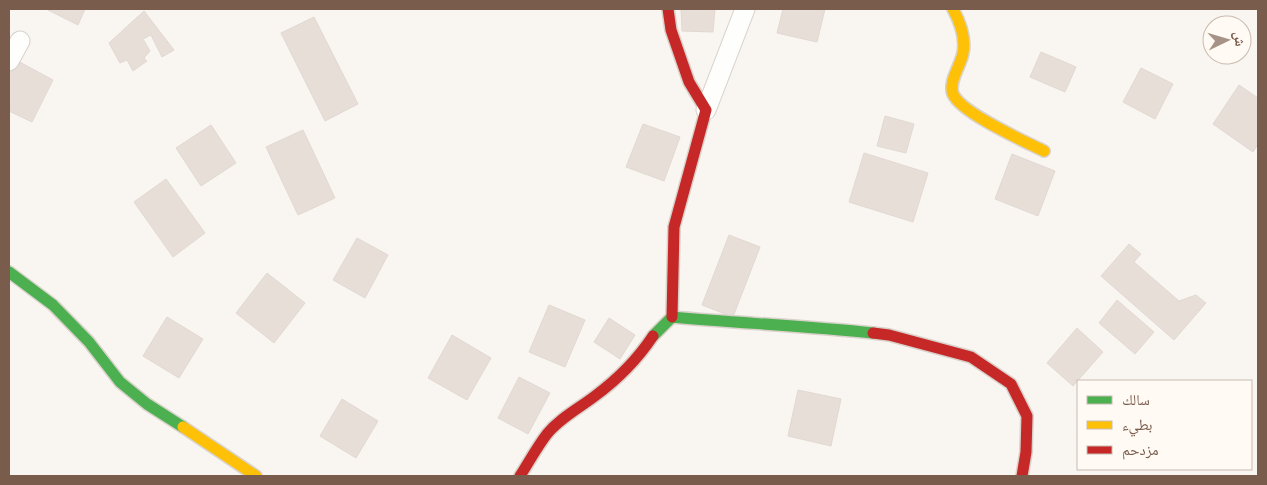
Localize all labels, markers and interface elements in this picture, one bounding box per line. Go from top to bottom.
north arrow [1202,15,1252,65]
text: ش [1230,31,1249,47]
legend [1077,380,1252,470]
text: سالك [1122,391,1150,408]
text: بطيء [1122,416,1152,437]
text: مزدحم [1122,441,1159,460]

